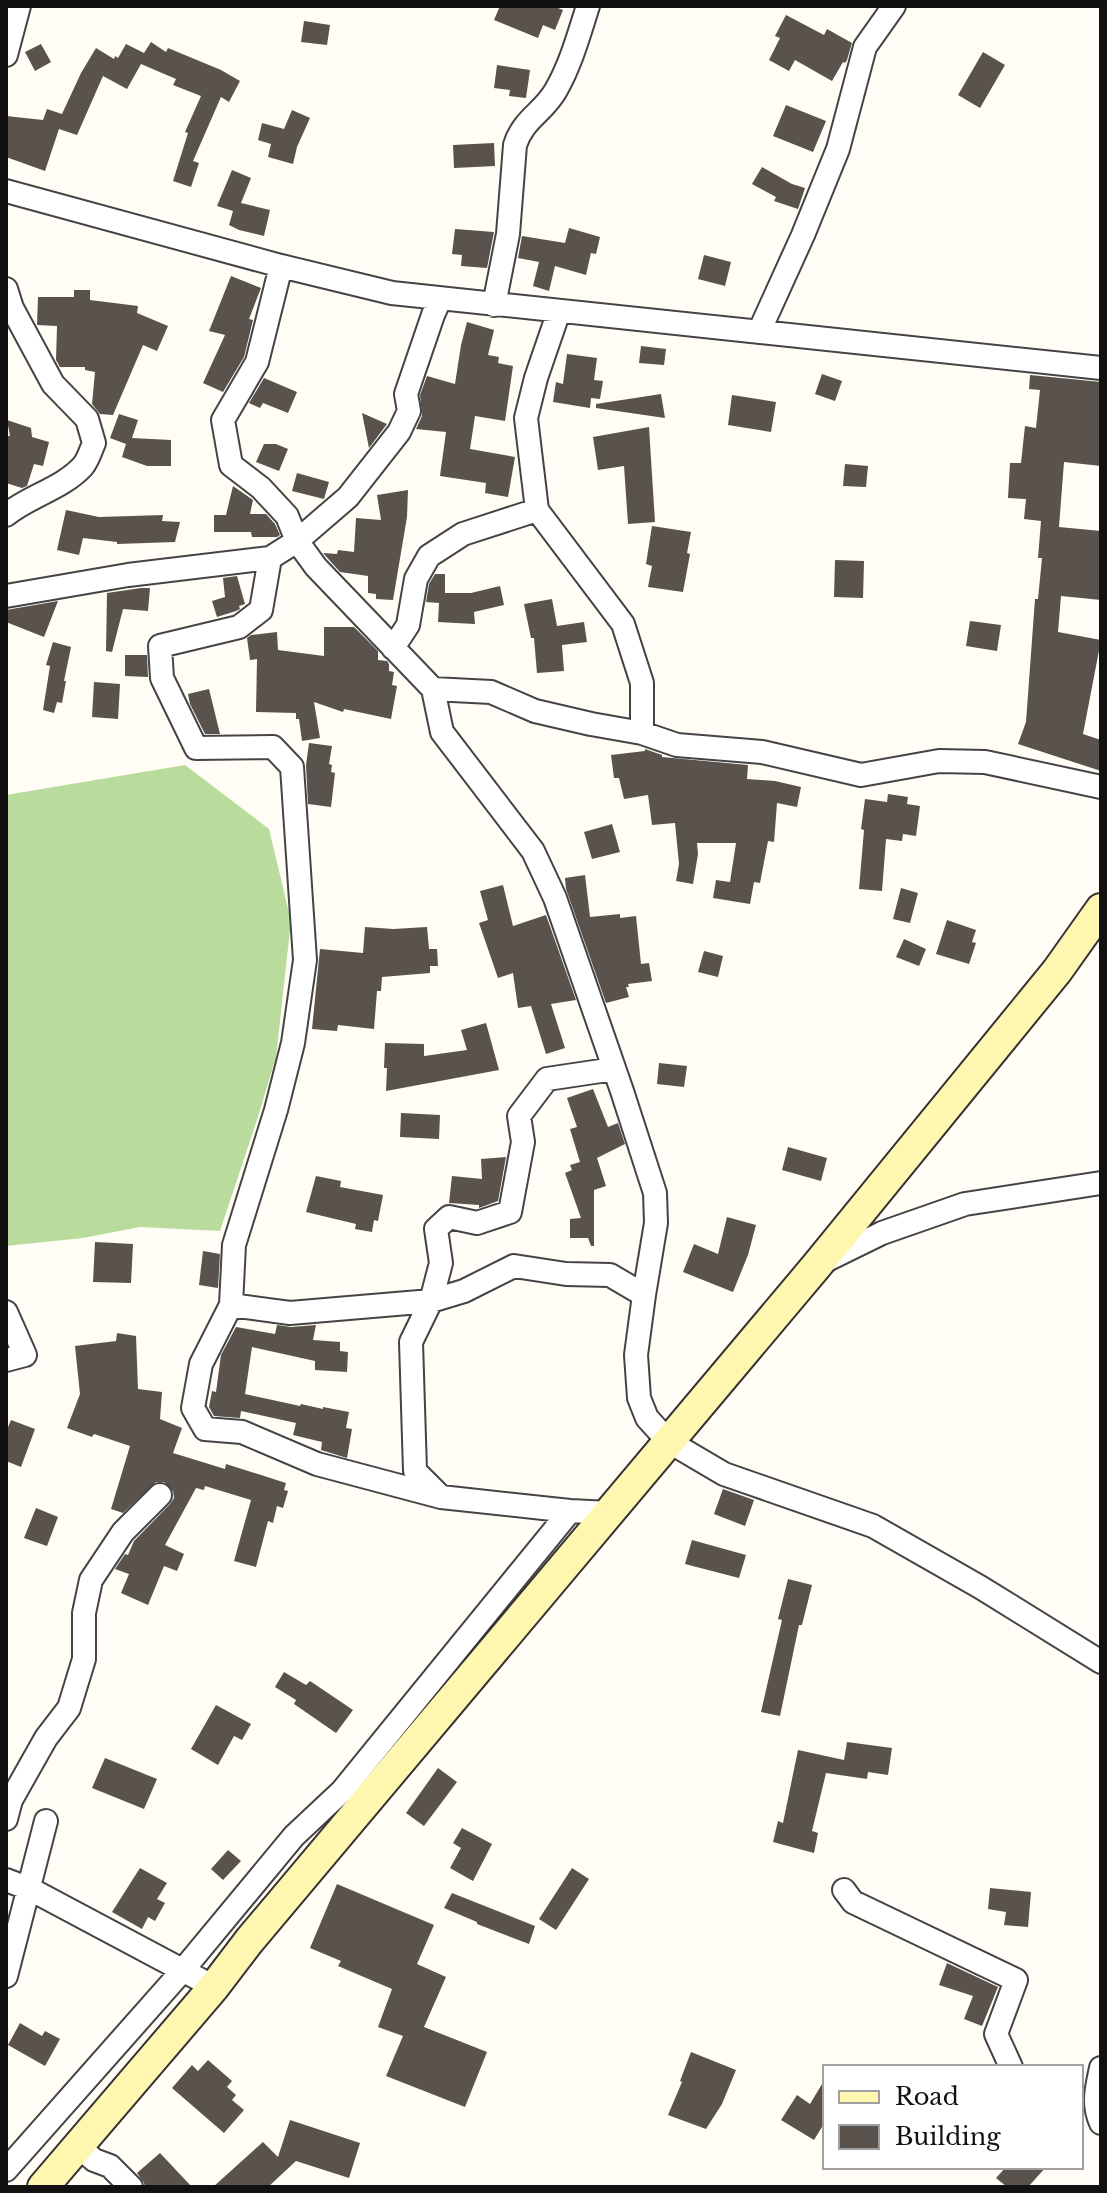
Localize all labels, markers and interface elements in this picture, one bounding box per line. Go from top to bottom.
legend [823,2065,1083,2169]
text: Road [895,2082,959,2111]
text: Building [895,2122,1001,2151]

